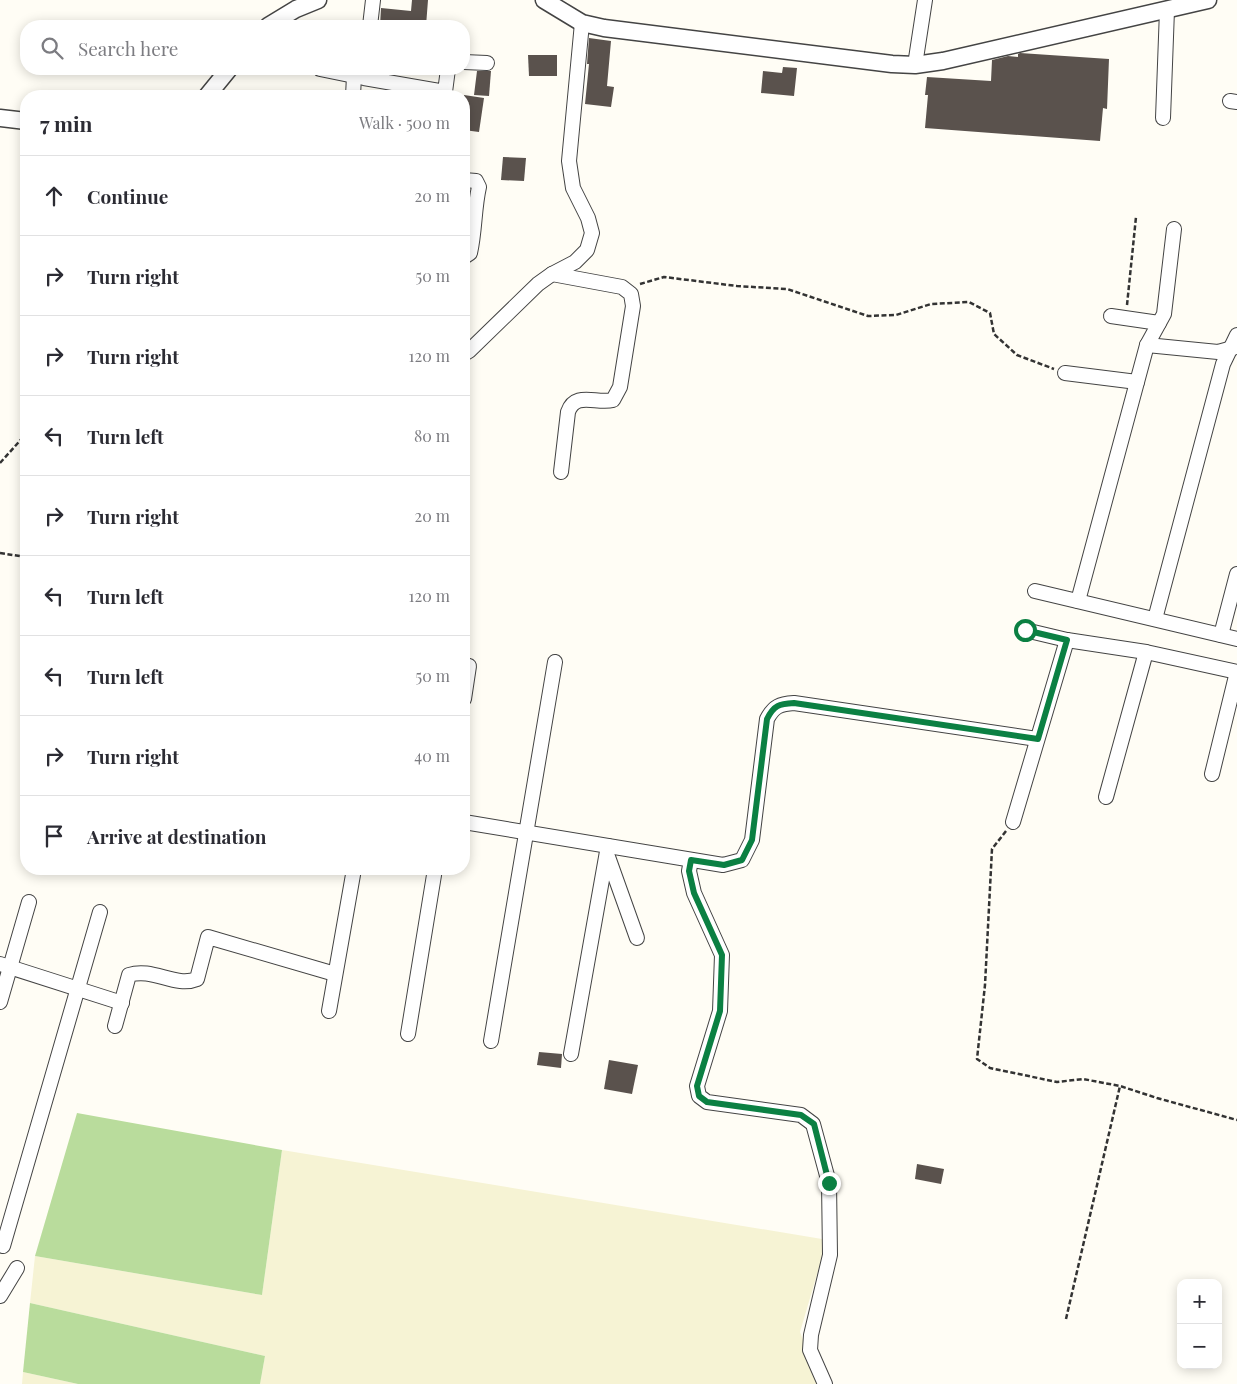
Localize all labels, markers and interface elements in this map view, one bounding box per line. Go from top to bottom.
search box [20,20,470,75]
icon: search [38,34,66,62]
text: Search here [78,35,178,61]
text: 7 min [40,109,93,137]
text: Walk · 500 m [359,112,450,133]
icon: ahead [40,182,68,210]
text: Continue [87,183,168,209]
text: 20 m [415,185,450,206]
icon: right [40,262,68,290]
text: Turn right [87,263,179,289]
text: 50 m [416,265,450,286]
icon: right [40,342,68,370]
text: Turn right [87,343,179,369]
text: 120 m [409,345,450,366]
icon: left [40,422,68,450]
text: Turn left [87,423,164,449]
text: 80 m [414,425,450,446]
icon: right [40,502,68,530]
text: Turn right [87,503,179,529]
text: 20 m [415,505,450,526]
icon: left [40,582,68,610]
text: Turn left [87,583,164,609]
text: 120 m [409,585,450,606]
route start [1014,619,1037,642]
icon: left [40,662,68,690]
text: Turn left [87,663,164,689]
text: 50 m [416,665,450,686]
icon: right [40,742,68,770]
text: Turn right [87,743,179,769]
text: 40 m [414,745,450,766]
icon: arrive [40,822,68,850]
text: Arrive at destination [87,823,267,849]
route end [818,1172,841,1195]
map controls [1177,1279,1222,1369]
button: + [1177,1279,1222,1324]
button: − [1177,1324,1222,1369]

